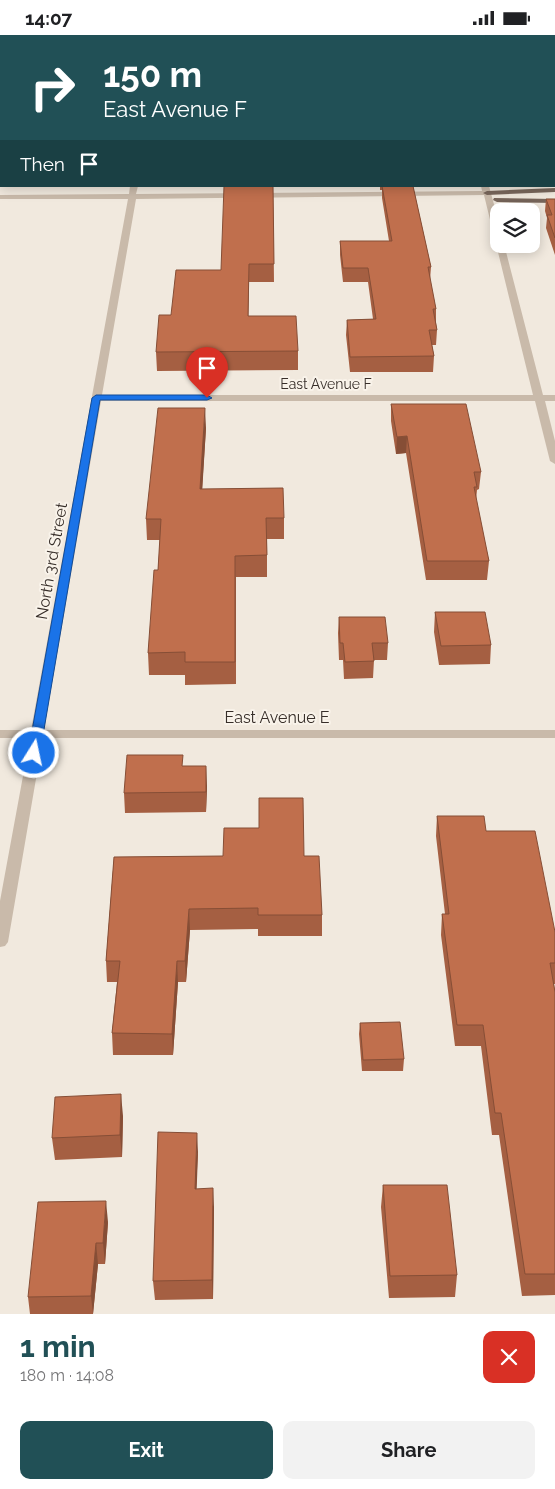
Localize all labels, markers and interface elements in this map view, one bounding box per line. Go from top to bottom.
text: 14:07 [25,7,72,29]
text: 150 m [103,54,202,95]
icon: right [20,55,85,120]
text: East Avenue F [103,96,247,122]
icon: arrive [75,150,103,178]
text: Then [20,153,65,175]
map controls [490,203,540,253]
button: layers [490,203,540,253]
pin [186,347,228,398]
icon: arrive [193,354,221,382]
street label: East Avenue F [280,376,372,392]
street label: North 3rd Street [32,500,71,621]
street label: East Avenue E [224,708,330,727]
position arrow [7,726,59,778]
text: 1 min [20,1329,96,1364]
button: close [483,1331,535,1383]
text: 180 m · 14:08 [20,1366,114,1385]
button: Exit [20,1421,273,1479]
button: Share [283,1421,535,1479]

